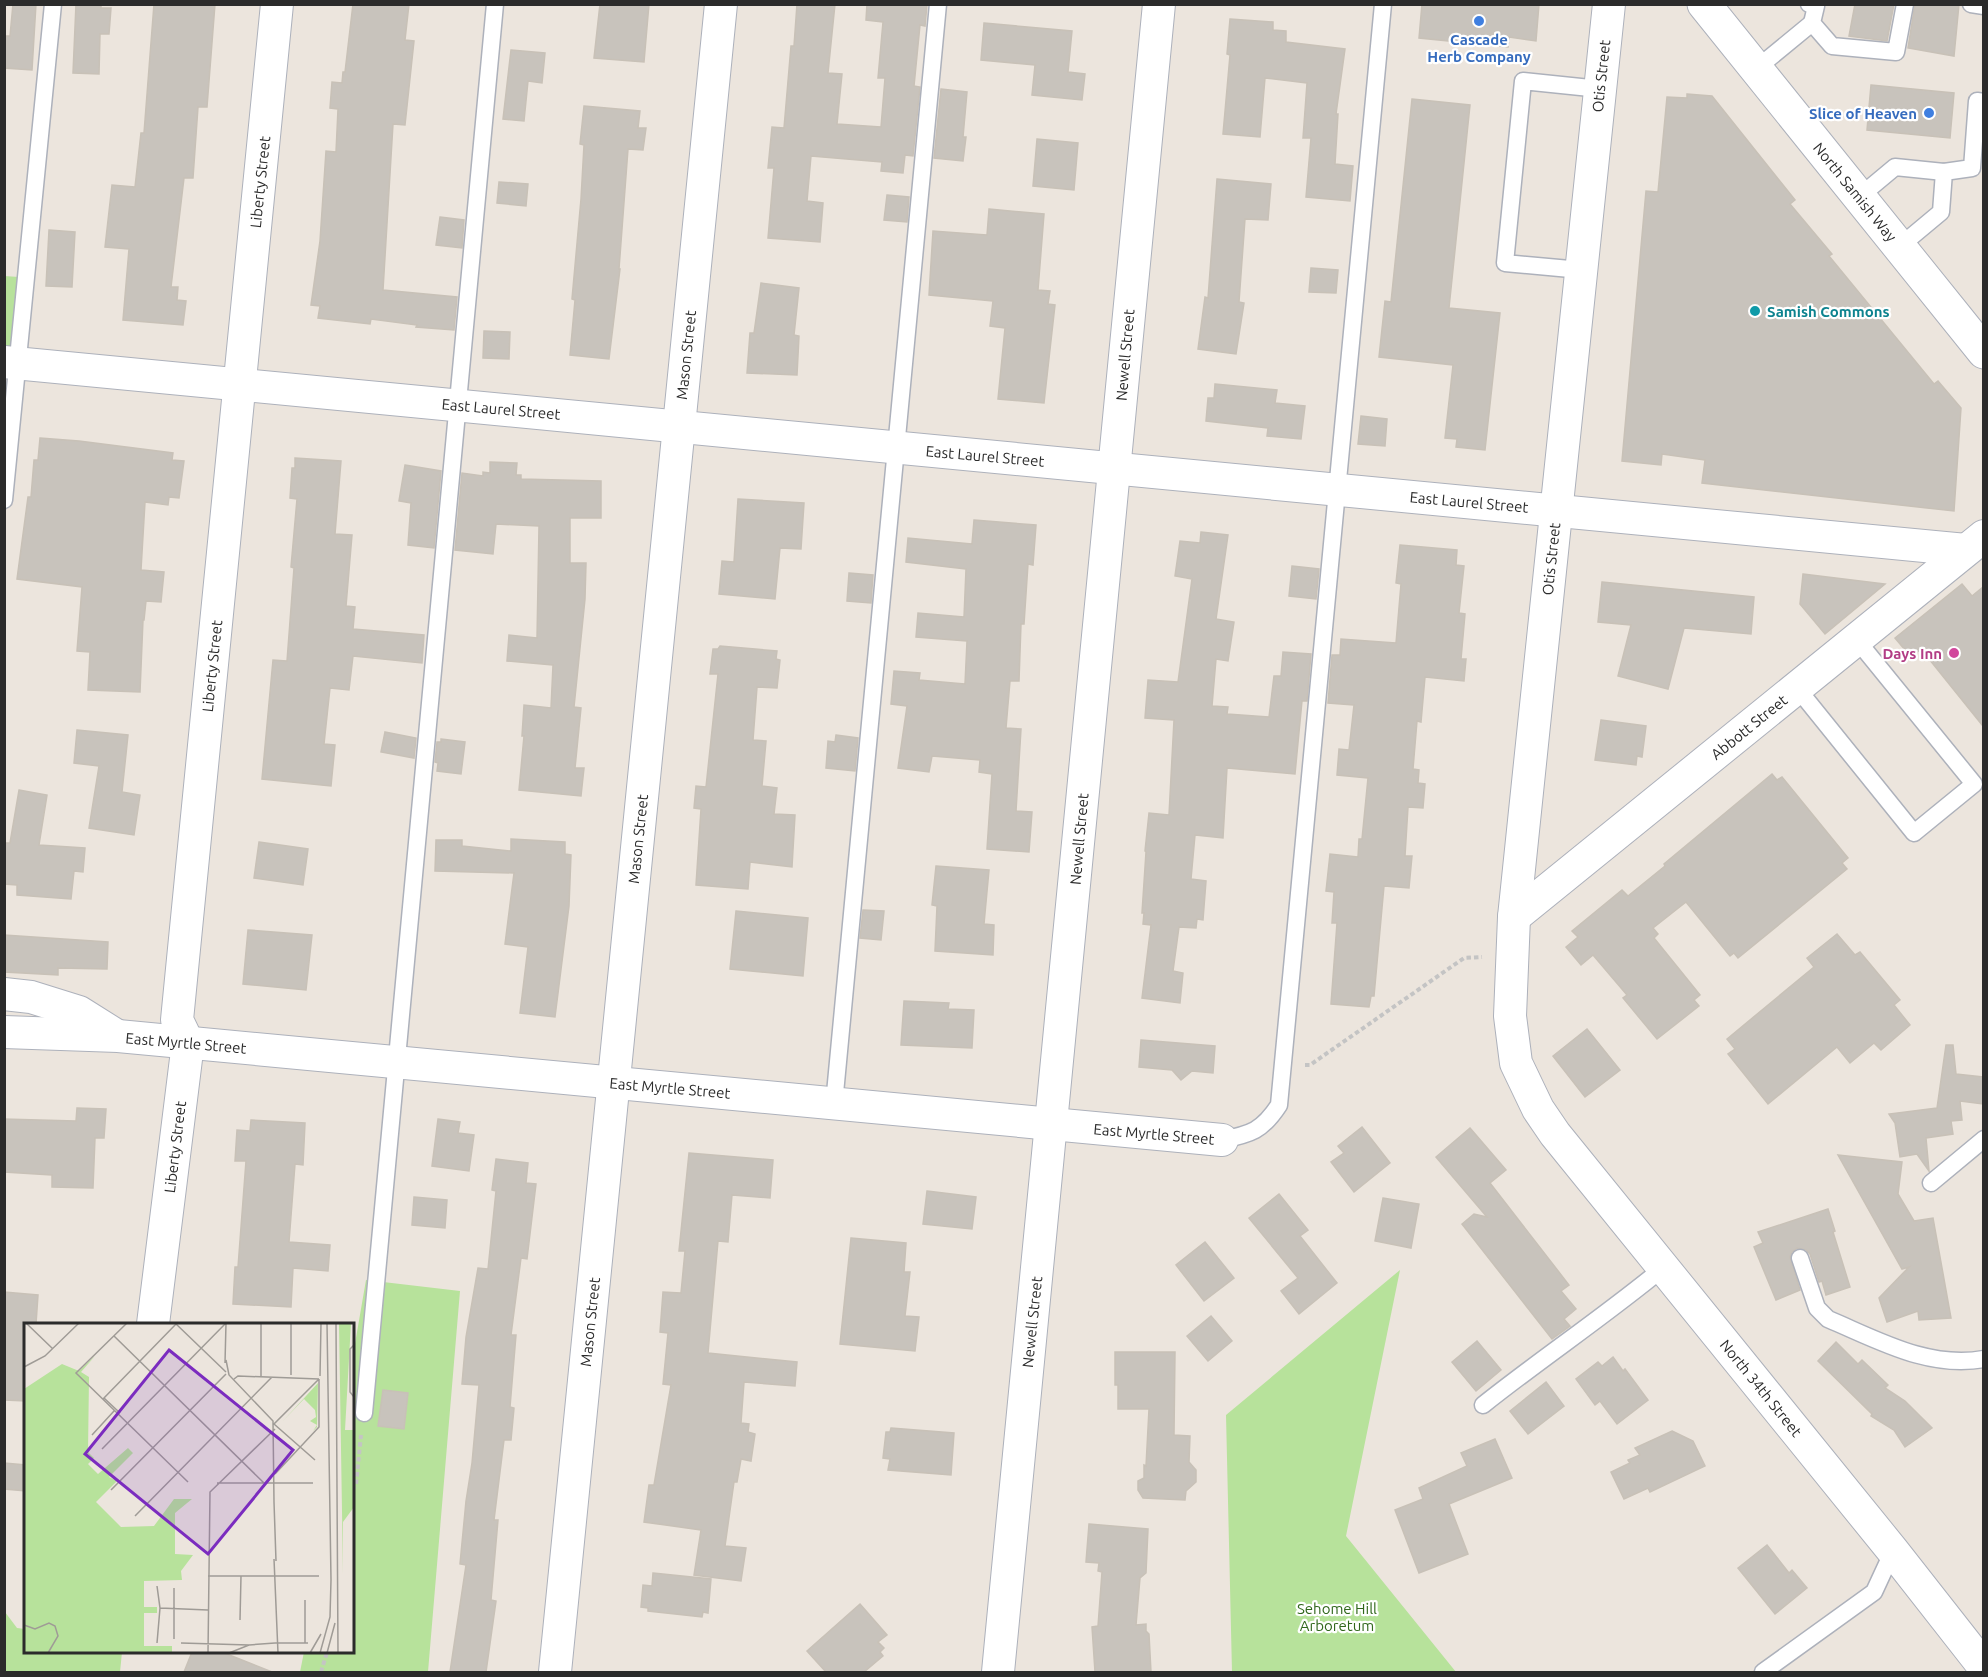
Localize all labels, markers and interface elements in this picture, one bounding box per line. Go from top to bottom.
marker: Cascade Herb Company [1472,14,1486,28]
place label: Cascade Herb Company [1427,31,1531,65]
street label: Otis Street [1589,39,1613,113]
place label: Slice of Heaven [1809,105,1917,122]
marker: Slice of Heaven [1922,106,1936,120]
street label: Liberty Street [247,135,273,229]
street label: North Samish Way [1810,139,1900,245]
place label: Samish Commons [1767,303,1890,320]
marker: Samish Commons [1748,304,1762,318]
street label: Newell Street [1113,308,1137,402]
street label: Mason Street [673,309,699,401]
street label: East Laurel Street [441,395,561,423]
street label: East Laurel Street [925,442,1045,470]
street label: East Laurel Street [1409,488,1529,516]
street label: Otis Street [1539,522,1563,596]
street label: Liberty Street [199,619,225,713]
place label: Days Inn [1882,645,1942,662]
marker: Days Inn [1947,646,1961,660]
street label: Abbott Street [1707,691,1791,763]
street label: Newell Street [1067,792,1091,886]
street label: Mason Street [625,793,651,885]
street label: East Myrtle Street [125,1029,247,1057]
street label: East Myrtle Street [609,1074,731,1102]
street label: Liberty Street [161,1100,189,1194]
street label: East Myrtle Street [1093,1120,1215,1148]
street label: Newell Street [1019,1275,1045,1369]
street label: Mason Street [577,1276,603,1368]
inset map [24,1323,354,1653]
street label: North 34th Street [1717,1336,1805,1440]
park label: Sehome Hill Arboretum [1297,1600,1377,1634]

